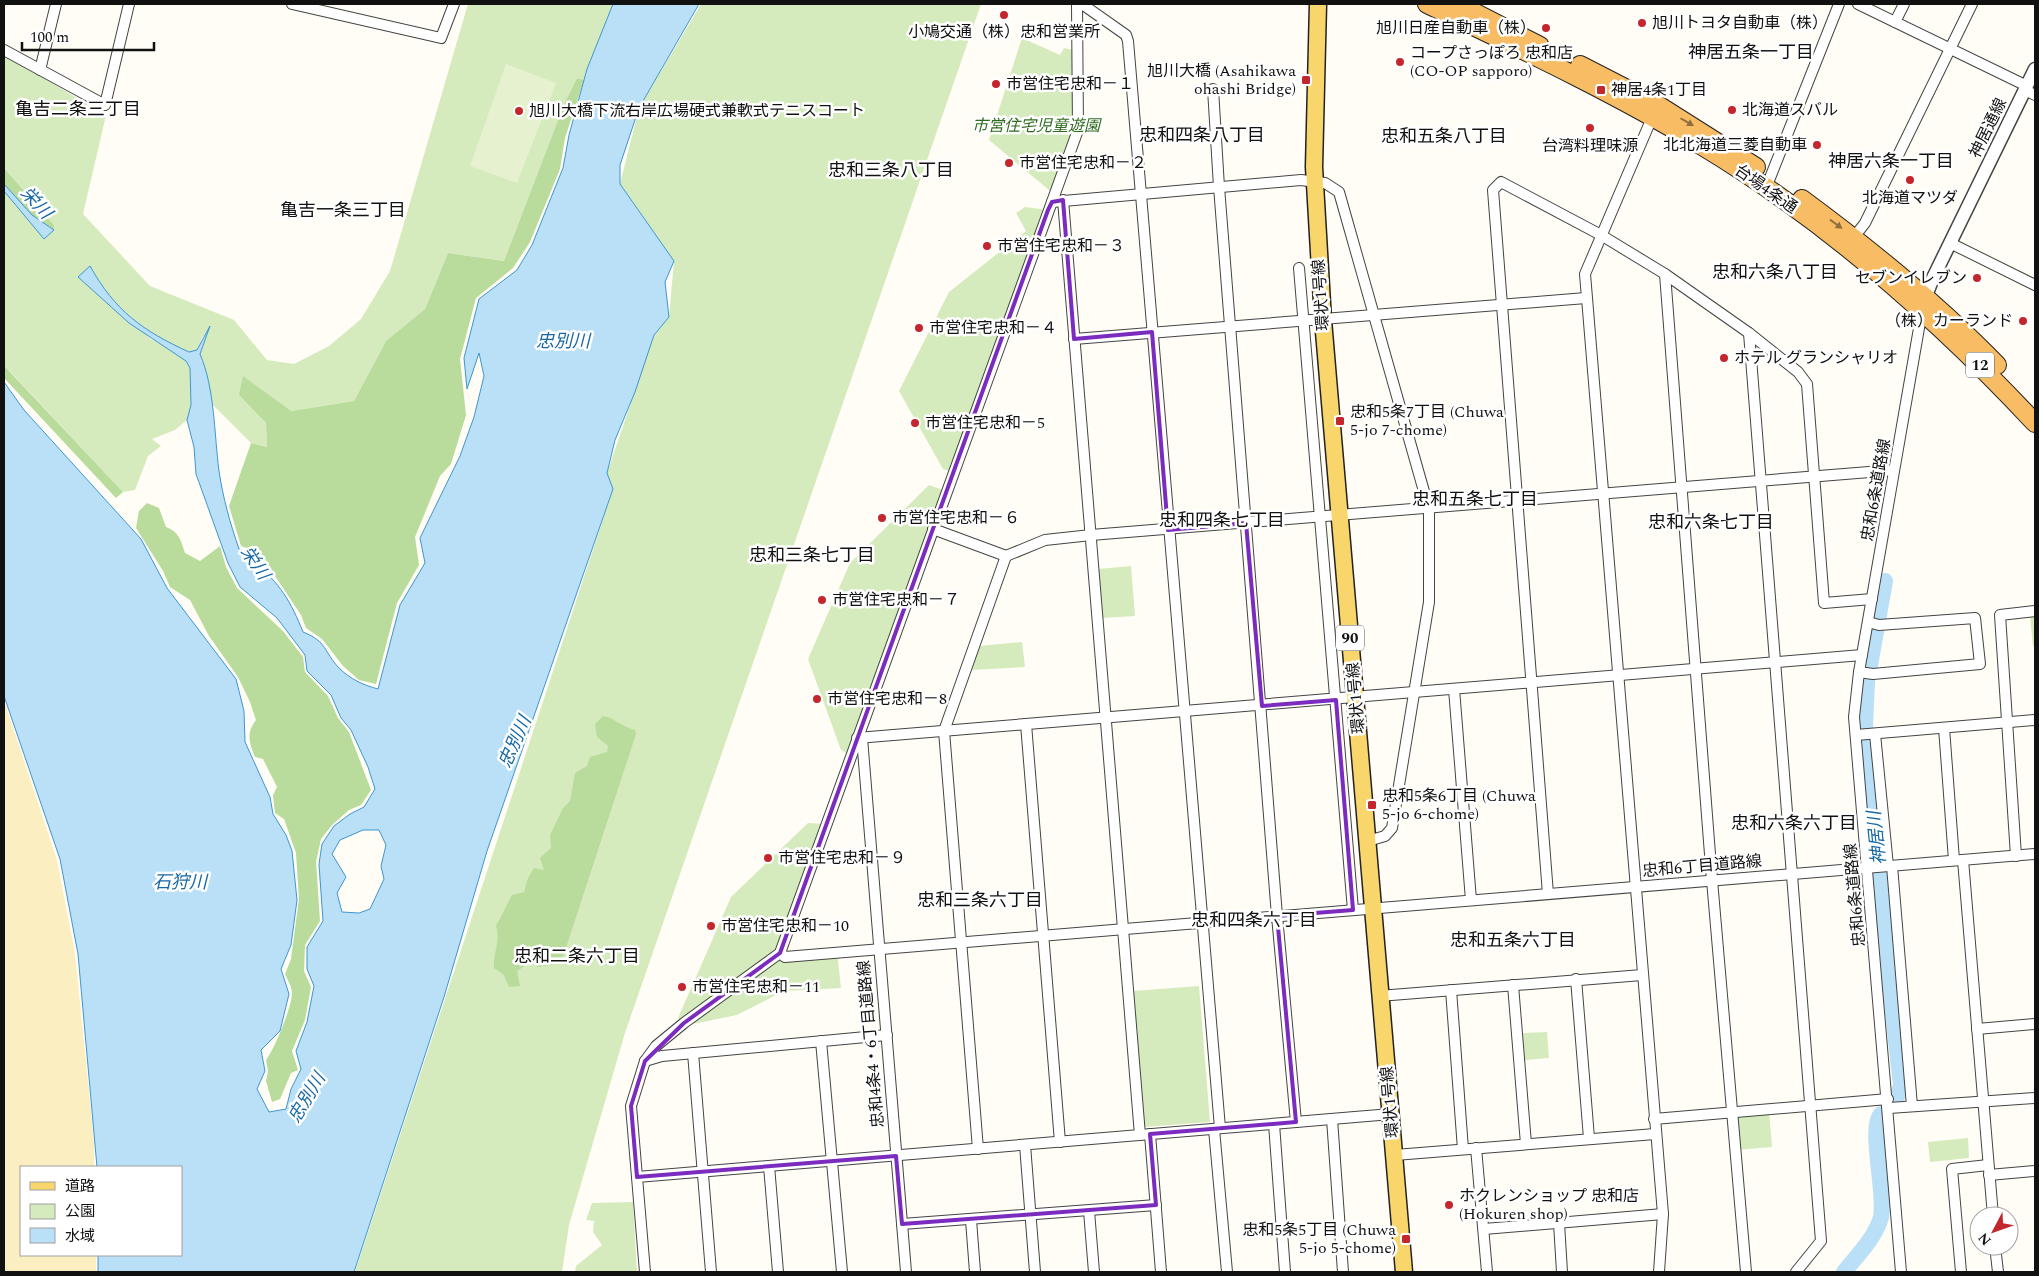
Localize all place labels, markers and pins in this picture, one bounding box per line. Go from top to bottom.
marker: 小鳩交通（株）忠和営業所 [998,9,1010,21]
place label: 旭川トヨタ自動車（株） [1652,11,1828,35]
place label: 旭川日産自動車（株） [1376,16,1536,40]
marker: 旭川トヨタ自動車（株） [1636,17,1648,29]
place label: 小鳩交通（株）忠和営業所 [908,20,1100,44]
marker: 旭川日産自動車（株） [1540,22,1552,34]
place label: コープさっぽろ 忠和店 (CO-OP sapporo) [1410,41,1573,83]
marker: コープさっぽろ 忠和店 (CO-OP sapporo) [1394,56,1406,68]
place label: 旭川大橋 (Asahikawa ohashi Bridge) [1147,59,1296,101]
place label: 市営住宅忠和－１ [1006,72,1134,96]
marker: 旭川大橋 (Asahikawa ohashi Bridge) [1300,74,1312,86]
marker: 市営住宅忠和－１ [990,78,1002,90]
place label: 神居4条1丁目 [1611,78,1707,102]
marker: 神居4条1丁目 [1595,84,1607,96]
place label: 北海道スバル [1742,98,1838,122]
place label: 旭川大橋下流右岸広場硬式兼軟式テニスコート [529,99,865,123]
marker: 北海道スバル [1726,104,1738,116]
marker: 旭川大橋下流右岸広場硬式兼軟式テニスコート [513,105,525,117]
marker: 台湾料理味源 [1584,122,1596,134]
place label: 北北海道三菱自動車 [1663,133,1807,157]
place label: 台湾料理味源 [1542,134,1638,158]
marker: 北北海道三菱自動車 [1811,139,1823,151]
place label: 市営住宅忠和－２ [1019,151,1147,175]
marker: 市営住宅忠和－２ [1003,157,1015,169]
marker: 北海道マツダ [1904,174,1916,186]
place label: 北海道マツダ [1862,186,1958,210]
place label: 市営住宅忠和－３ [997,234,1125,258]
marker: 市営住宅忠和－３ [981,240,993,252]
place label: セブンイレブン [1855,266,1967,290]
marker: セブンイレブン [1971,272,1983,284]
place label: （株）カーランド [1885,309,2013,333]
marker: （株）カーランド [2017,315,2029,327]
place label: 市営住宅忠和－４ [929,316,1057,340]
marker: 市営住宅忠和－４ [913,322,925,334]
place label: ホテル グランシャリオ [1734,346,1898,370]
marker: ホテル グランシャリオ [1718,352,1730,364]
place label: 忠和5条7丁目 (Chuwa 5-jo 7-chome) [1350,400,1504,442]
place label: 市営住宅忠和－5 [925,411,1045,435]
marker: 忠和5条7丁目 (Chuwa 5-jo 7-chome) [1334,415,1346,427]
marker: 市営住宅忠和－5 [909,417,921,429]
place label: 市営住宅忠和－６ [892,506,1020,530]
marker: 市営住宅忠和－６ [876,512,888,524]
place label: 市営住宅忠和－７ [832,588,960,612]
marker: 市営住宅忠和－７ [816,594,828,606]
place label: 市営住宅忠和－8 [827,687,947,711]
marker: 市営住宅忠和－8 [811,693,823,705]
place label: 忠和5条6丁目 (Chuwa 5-jo 6-chome) [1382,784,1536,826]
marker: 忠和5条6丁目 (Chuwa 5-jo 6-chome) [1366,799,1378,811]
place label: 市営住宅忠和－９ [778,846,906,870]
marker: 市営住宅忠和－９ [762,852,774,864]
place label: 市営住宅忠和－10 [721,914,849,938]
marker: 市営住宅忠和－10 [705,920,717,932]
place label: 市営住宅忠和－11 [692,975,820,999]
marker: 市営住宅忠和－11 [676,981,688,993]
place label: ホクレンショップ 忠和店 (Hokuren shop) [1459,1184,1639,1226]
marker: ホクレンショップ 忠和店 (Hokuren shop) [1443,1199,1455,1211]
place label: 忠和5条5丁目 (Chuwa 5-jo 5-chome) [1242,1218,1396,1260]
marker: 忠和5条5丁目 (Chuwa 5-jo 5-chome) [1400,1233,1412,1245]

